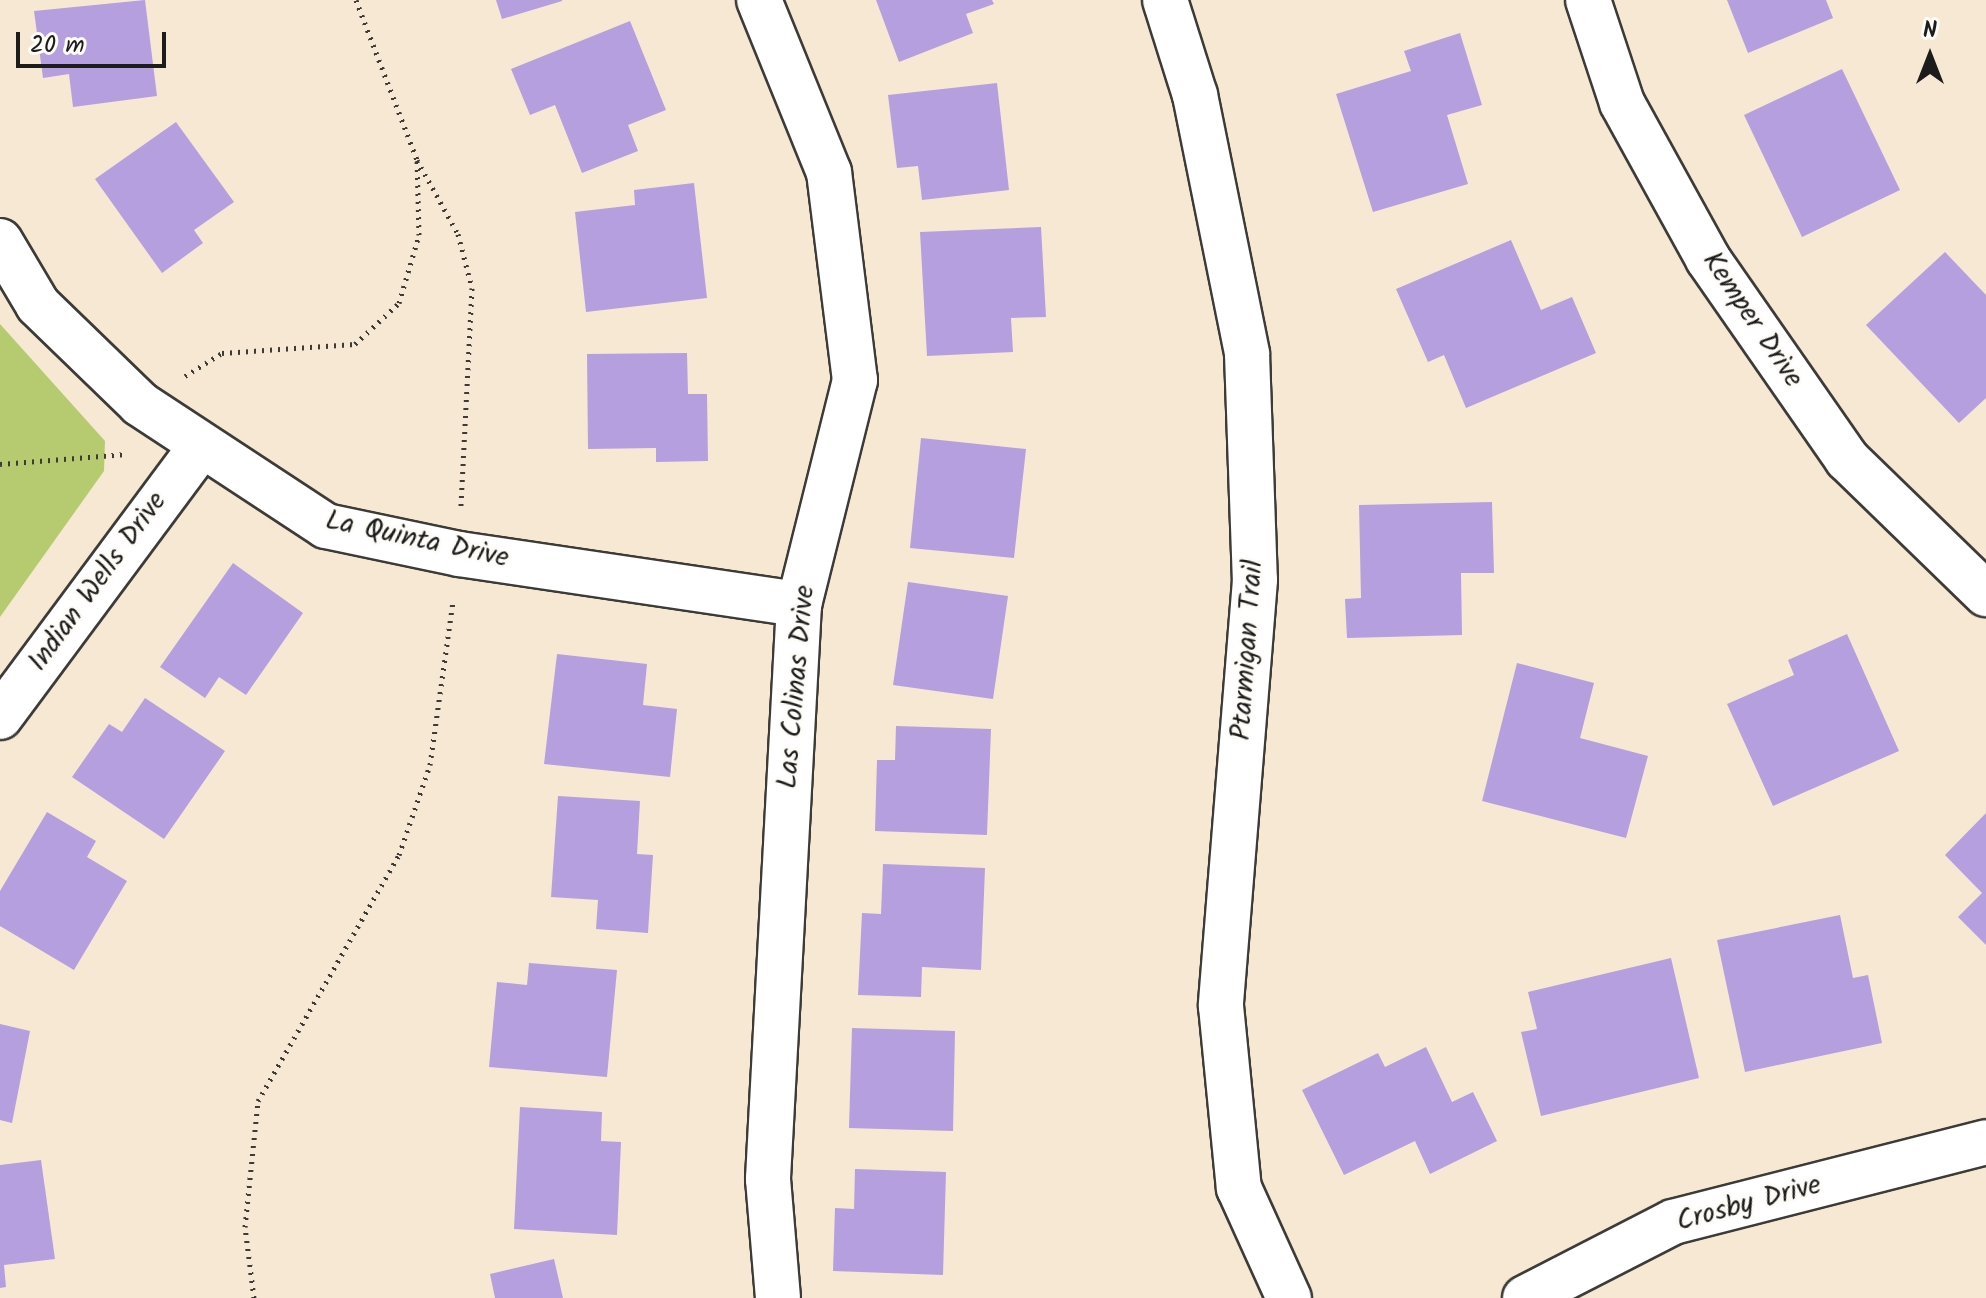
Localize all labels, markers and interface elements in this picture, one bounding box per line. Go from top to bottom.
text: N [1923,14,1937,49]
scale bar [20,16,170,66]
north arrow [1890,16,1970,96]
text: 20 m [30,26,85,65]
street label: Kemper Drive [1694,246,1810,394]
street label: Indian Wells Drive [22,486,174,678]
street label: La Quinta Drive [322,504,512,576]
street label: Ptarmigan Trail [1225,559,1271,741]
street label: Las Colinas Drive [771,584,823,790]
street label: Crosby Drive [1673,1169,1825,1239]

